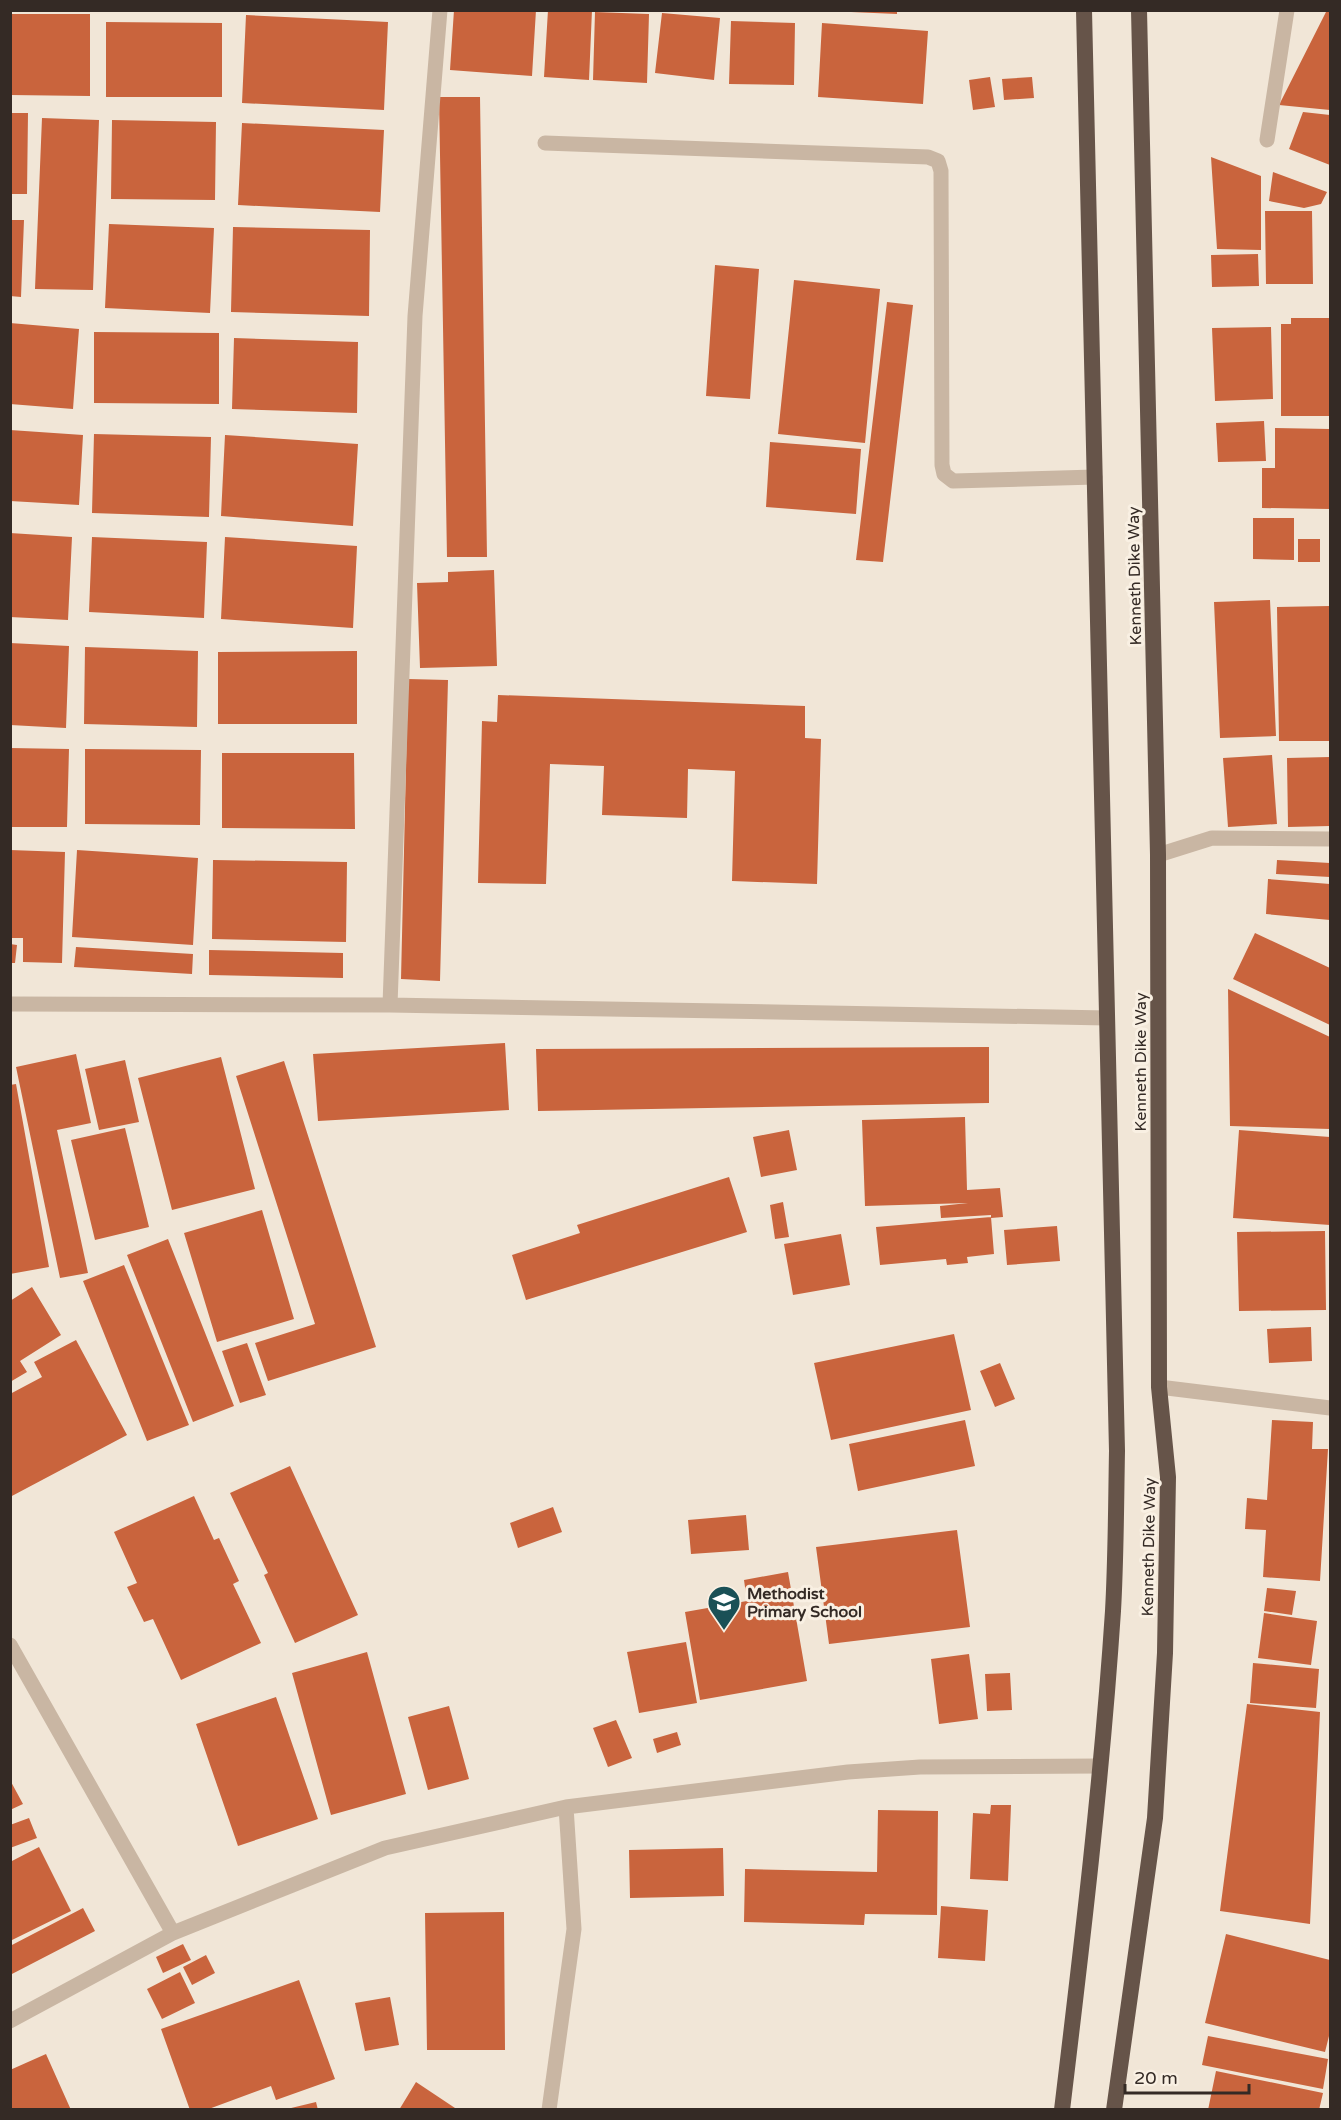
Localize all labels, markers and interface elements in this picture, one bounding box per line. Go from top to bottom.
street label: Kenneth Dike Way [1124,506,1146,646]
street label: Kenneth Dike Way [1131,992,1151,1131]
street label: Kenneth Dike Way [1138,1477,1160,1617]
school or university icon: Methodist Primary School [706,1584,742,1631]
place label: Methodist Primary School [747,1584,862,1622]
scale bar [1125,2057,1250,2095]
text: 20 m [1134,2067,1178,2089]

